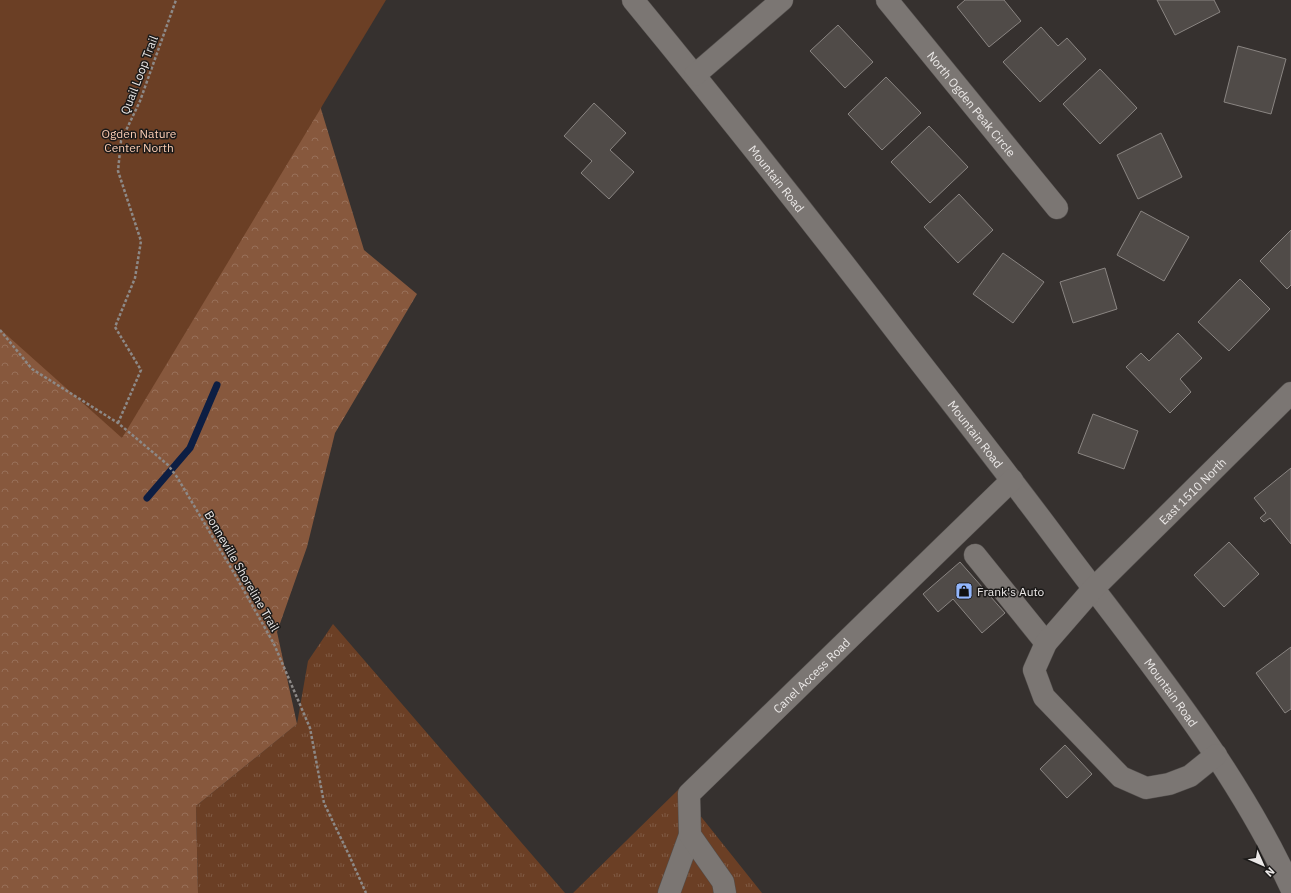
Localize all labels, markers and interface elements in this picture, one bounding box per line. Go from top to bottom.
street label: Quail Loop Trail [117,33,161,117]
street label: North Ogden Peak Circle [924,48,1019,160]
park label: Ogden Nature Center North [102,126,177,155]
street label: Mountain Road [746,142,808,215]
street label: Mountain Road [945,397,1007,470]
street label: East 1510 North [1155,454,1229,527]
street label: Bonneville Shoreline Trail [201,508,283,634]
shop icon: Frank's Auto [954,581,974,601]
place label: Frank's Auto [977,584,1045,599]
street label: Canel Access Road [769,634,853,716]
street label: Mountain Road [1141,655,1201,729]
north arrow [1243,845,1283,885]
text: N [1262,864,1278,880]

